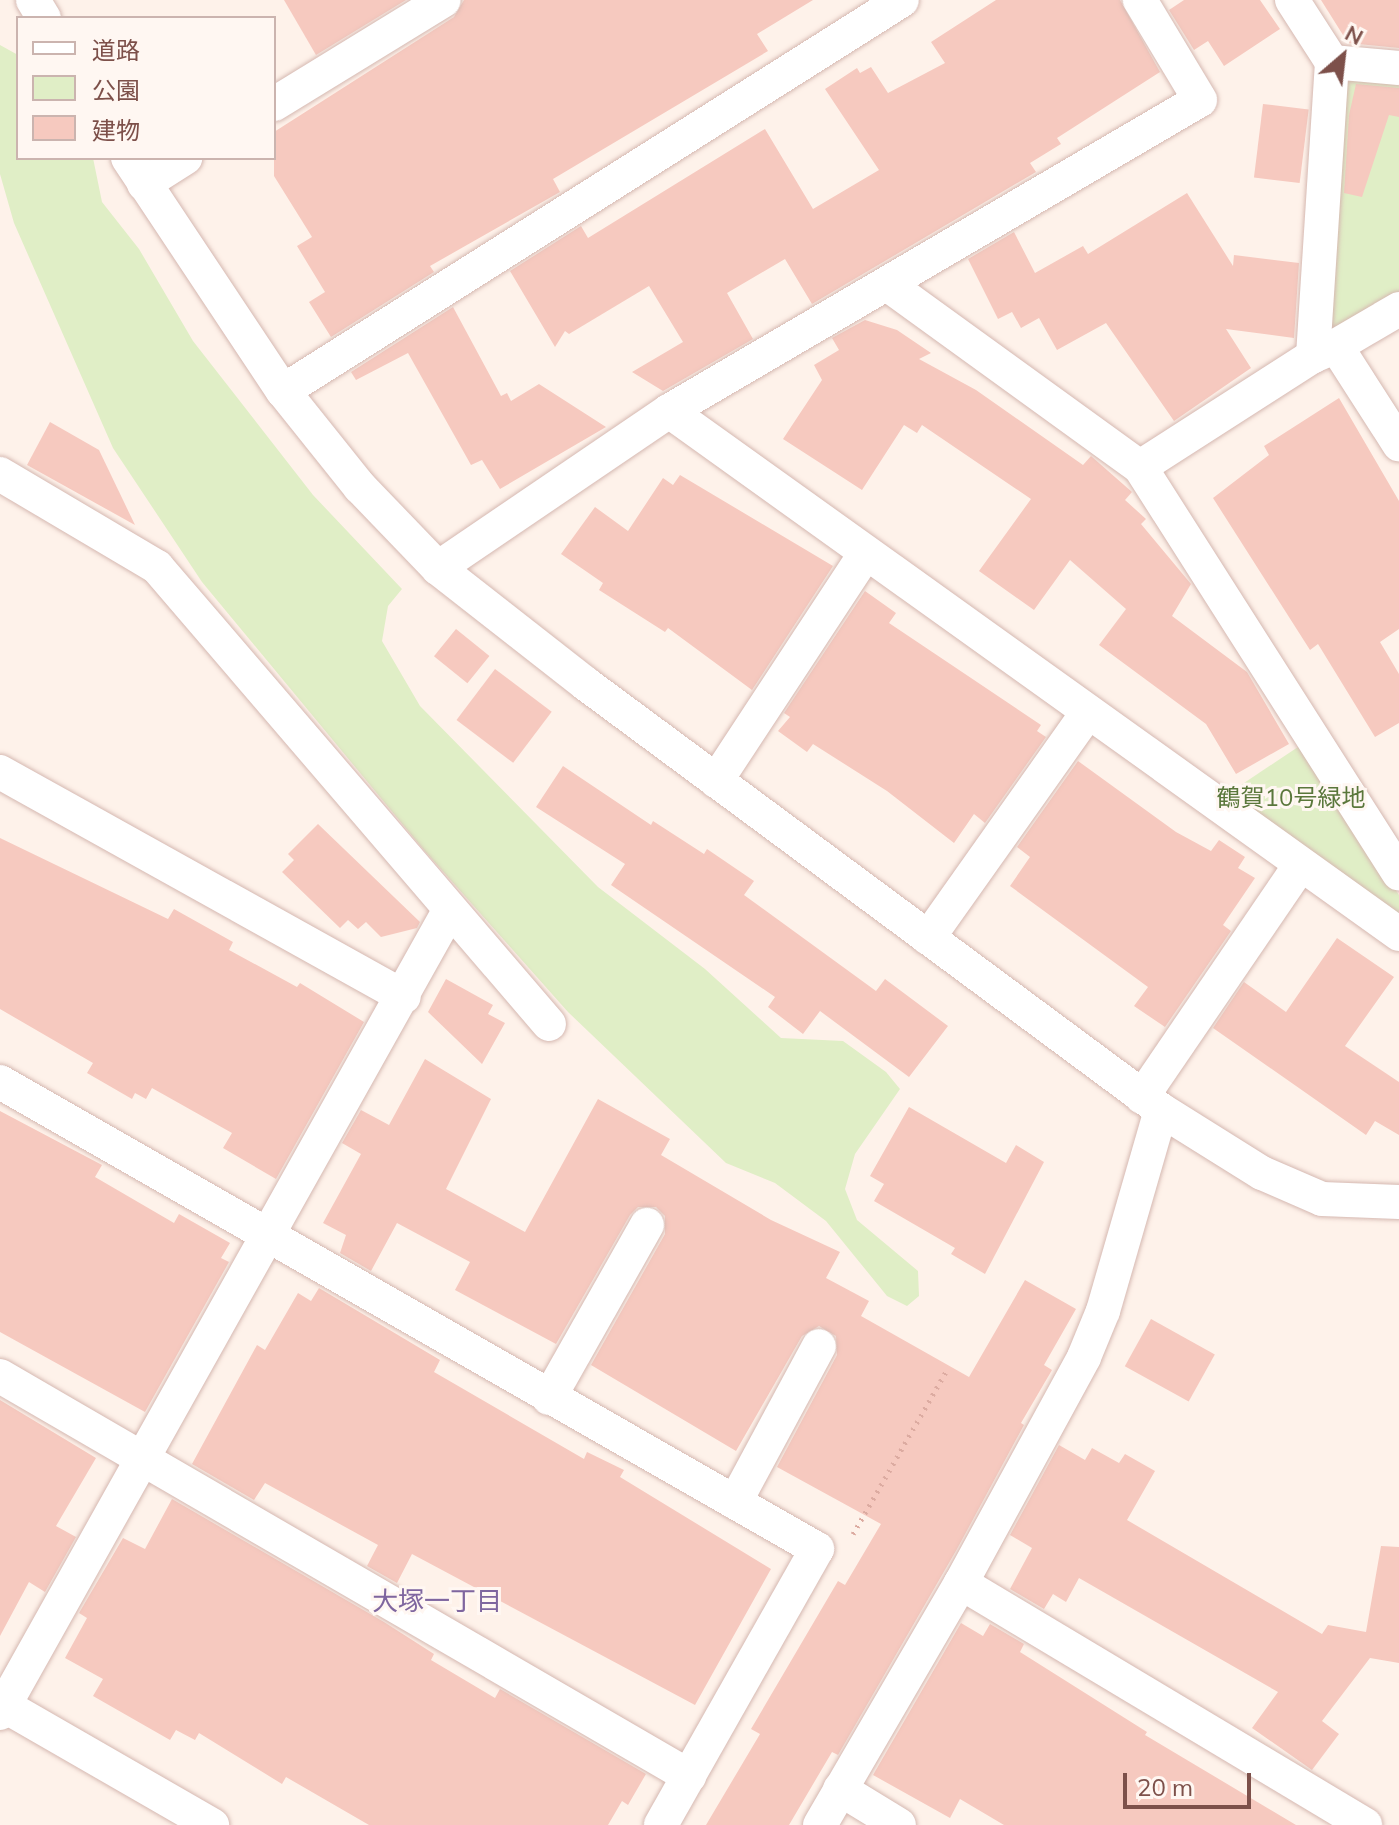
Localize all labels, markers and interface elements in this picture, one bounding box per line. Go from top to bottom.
legend [16,16,276,160]
north arrow [1303,16,1383,96]
text: N [1340,19,1368,51]
text: 道路 [92,35,140,65]
text: 公園 [92,75,140,105]
text: 建物 [92,115,140,145]
park label: 鶴賀10号緑地 [1217,784,1365,812]
district label: 大塚一丁目 [372,1585,502,1617]
scale bar [1127,1757,1255,1807]
text: 20 m [1137,1772,1193,1802]

